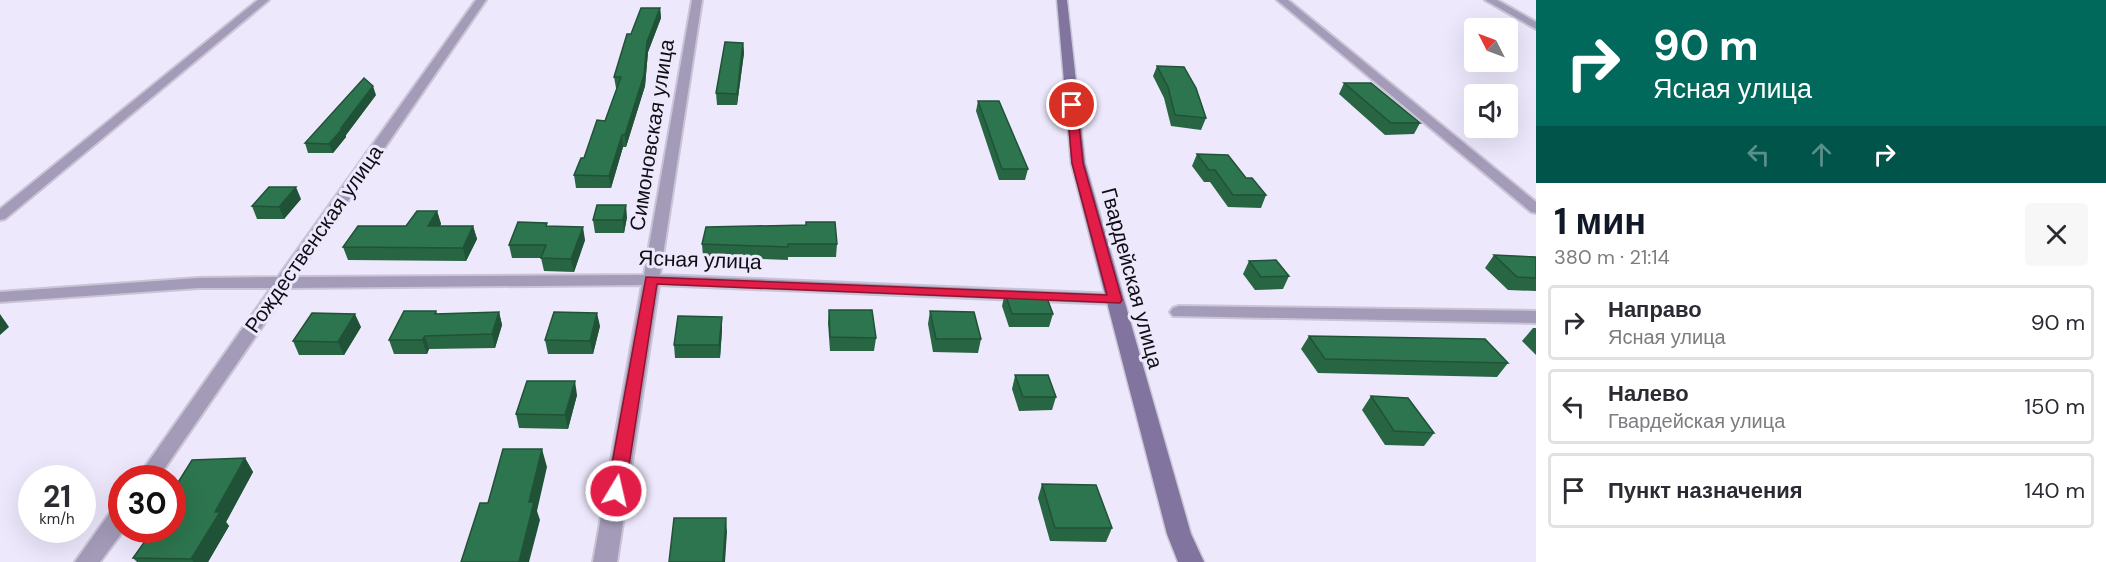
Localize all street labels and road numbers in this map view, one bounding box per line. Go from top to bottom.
street label: Симоновская улица [623,37,681,233]
street label: Рождественская улица [238,139,390,339]
street label: Гвардейская улица [1094,184,1170,372]
street label: Ясная улица [638,244,763,276]

